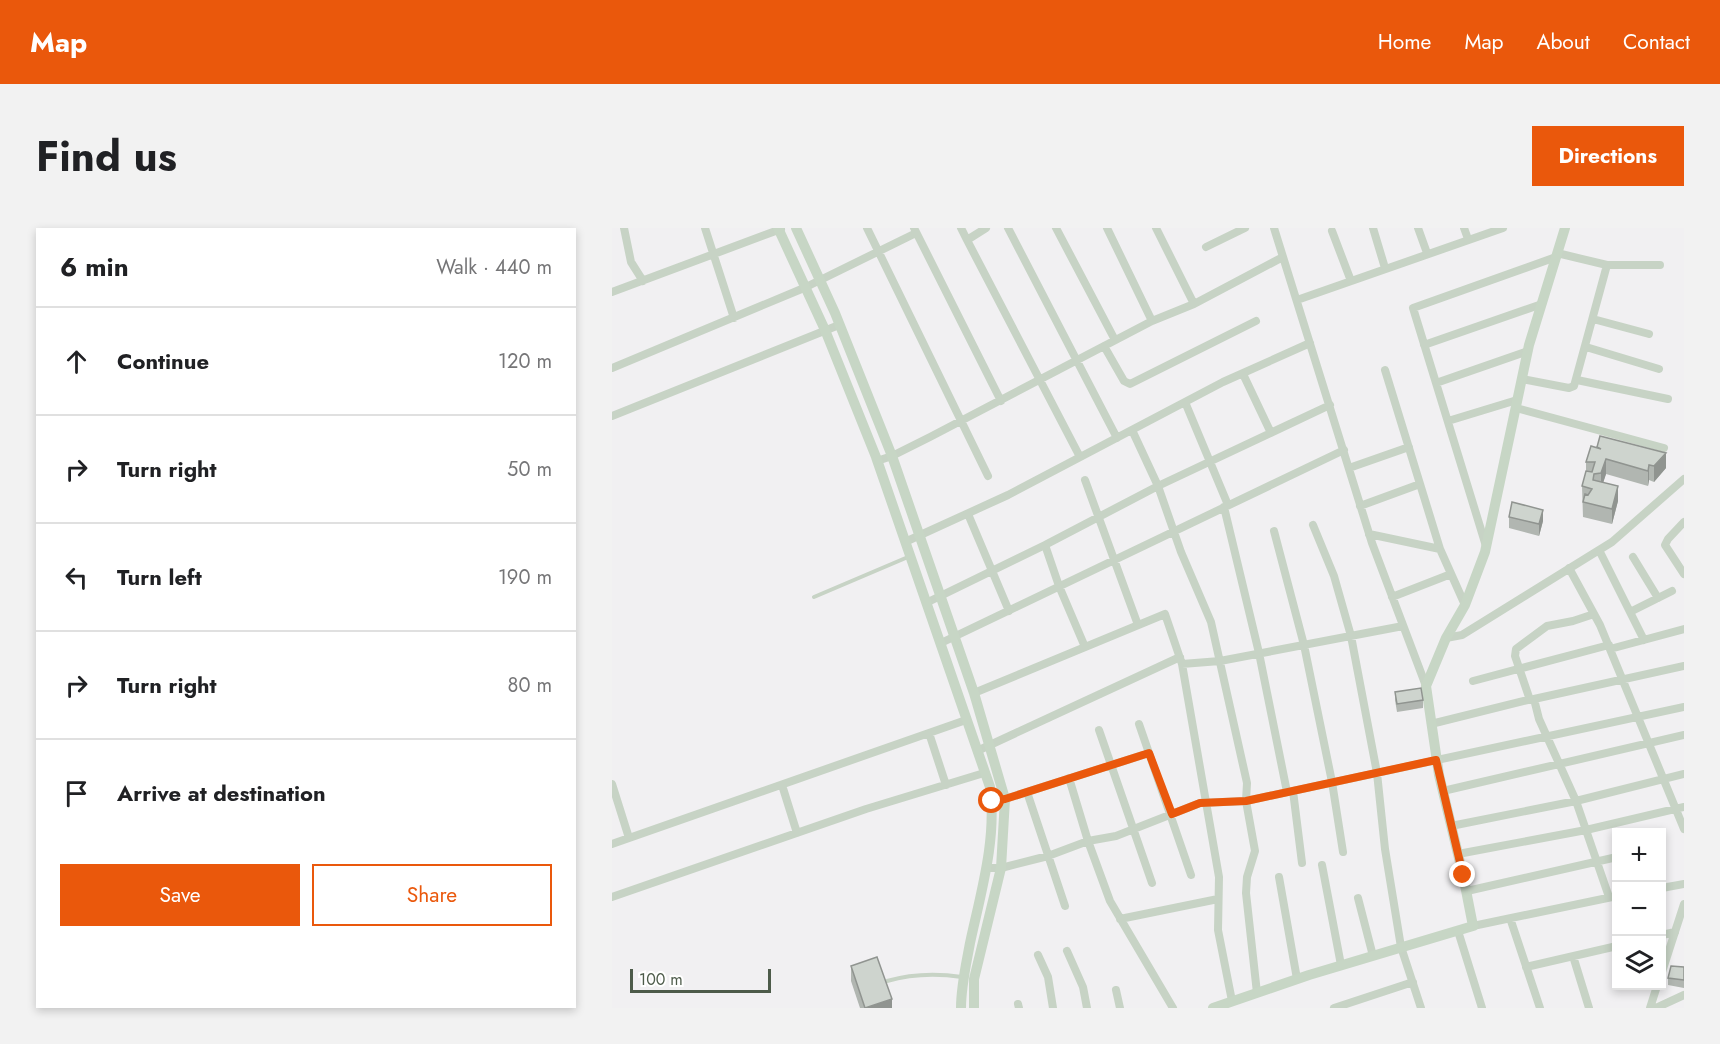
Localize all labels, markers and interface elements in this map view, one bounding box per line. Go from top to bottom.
text: Map [30,22,87,63]
text: Home [1378,27,1431,57]
text: Map [1464,27,1504,57]
text: About [1537,27,1590,57]
text: Contact [1623,27,1690,57]
text: Find us [36,126,177,187]
button: Directions [1532,126,1684,186]
text: 6 min [60,248,129,286]
text: Walk · 440 m [436,253,552,282]
icon: ahead [60,345,93,378]
text: Continue [117,345,209,377]
text: 120 m [498,347,552,376]
icon: right [60,453,93,486]
text: Turn right [117,453,217,485]
text: 50 m [507,455,552,484]
icon: left [60,561,93,594]
text: Turn left [117,561,202,593]
text: 190 m [498,563,552,592]
icon: right [60,669,93,702]
text: Turn right [117,669,217,701]
text: 80 m [507,671,552,700]
icon: arrive [60,777,93,810]
text: Arrive at destination [117,777,326,809]
route start [978,787,1004,813]
map controls [1612,828,1666,990]
button: + [1612,828,1666,882]
route end [1449,861,1475,887]
button: Save [60,864,300,926]
button: Share [312,864,552,926]
button: − [1612,882,1666,936]
button: layers [1612,936,1666,990]
scale bar [630,966,771,994]
text: 100 m [639,968,683,991]

